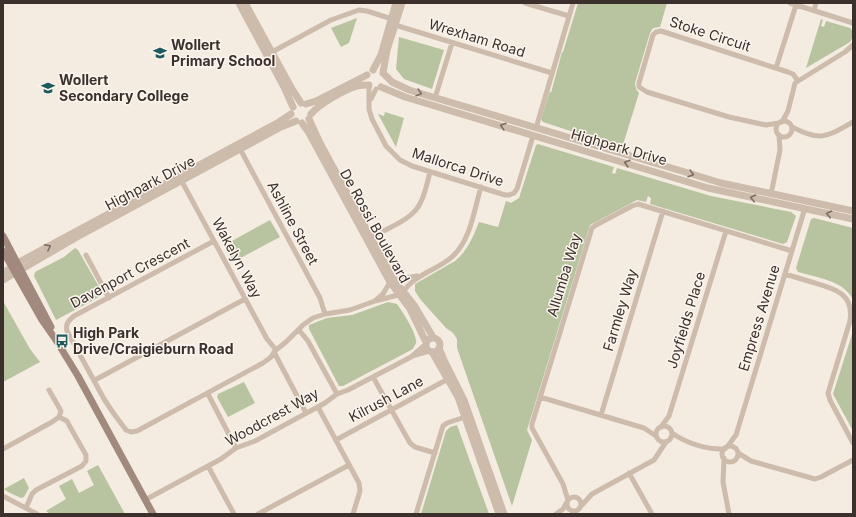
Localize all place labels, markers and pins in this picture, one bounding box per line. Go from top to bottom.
place label: Wollert Primary School [171,36,275,69]
school or university icon: Wollert Primary School [152,45,168,61]
place label: Wollert Secondary College [59,71,189,104]
school or university icon: Wollert Secondary College [40,80,56,96]
place label: High Park Drive/Craigieburn Road [73,324,233,357]
bus stop icon: High Park Drive/Craigieburn Road [54,333,70,349]

